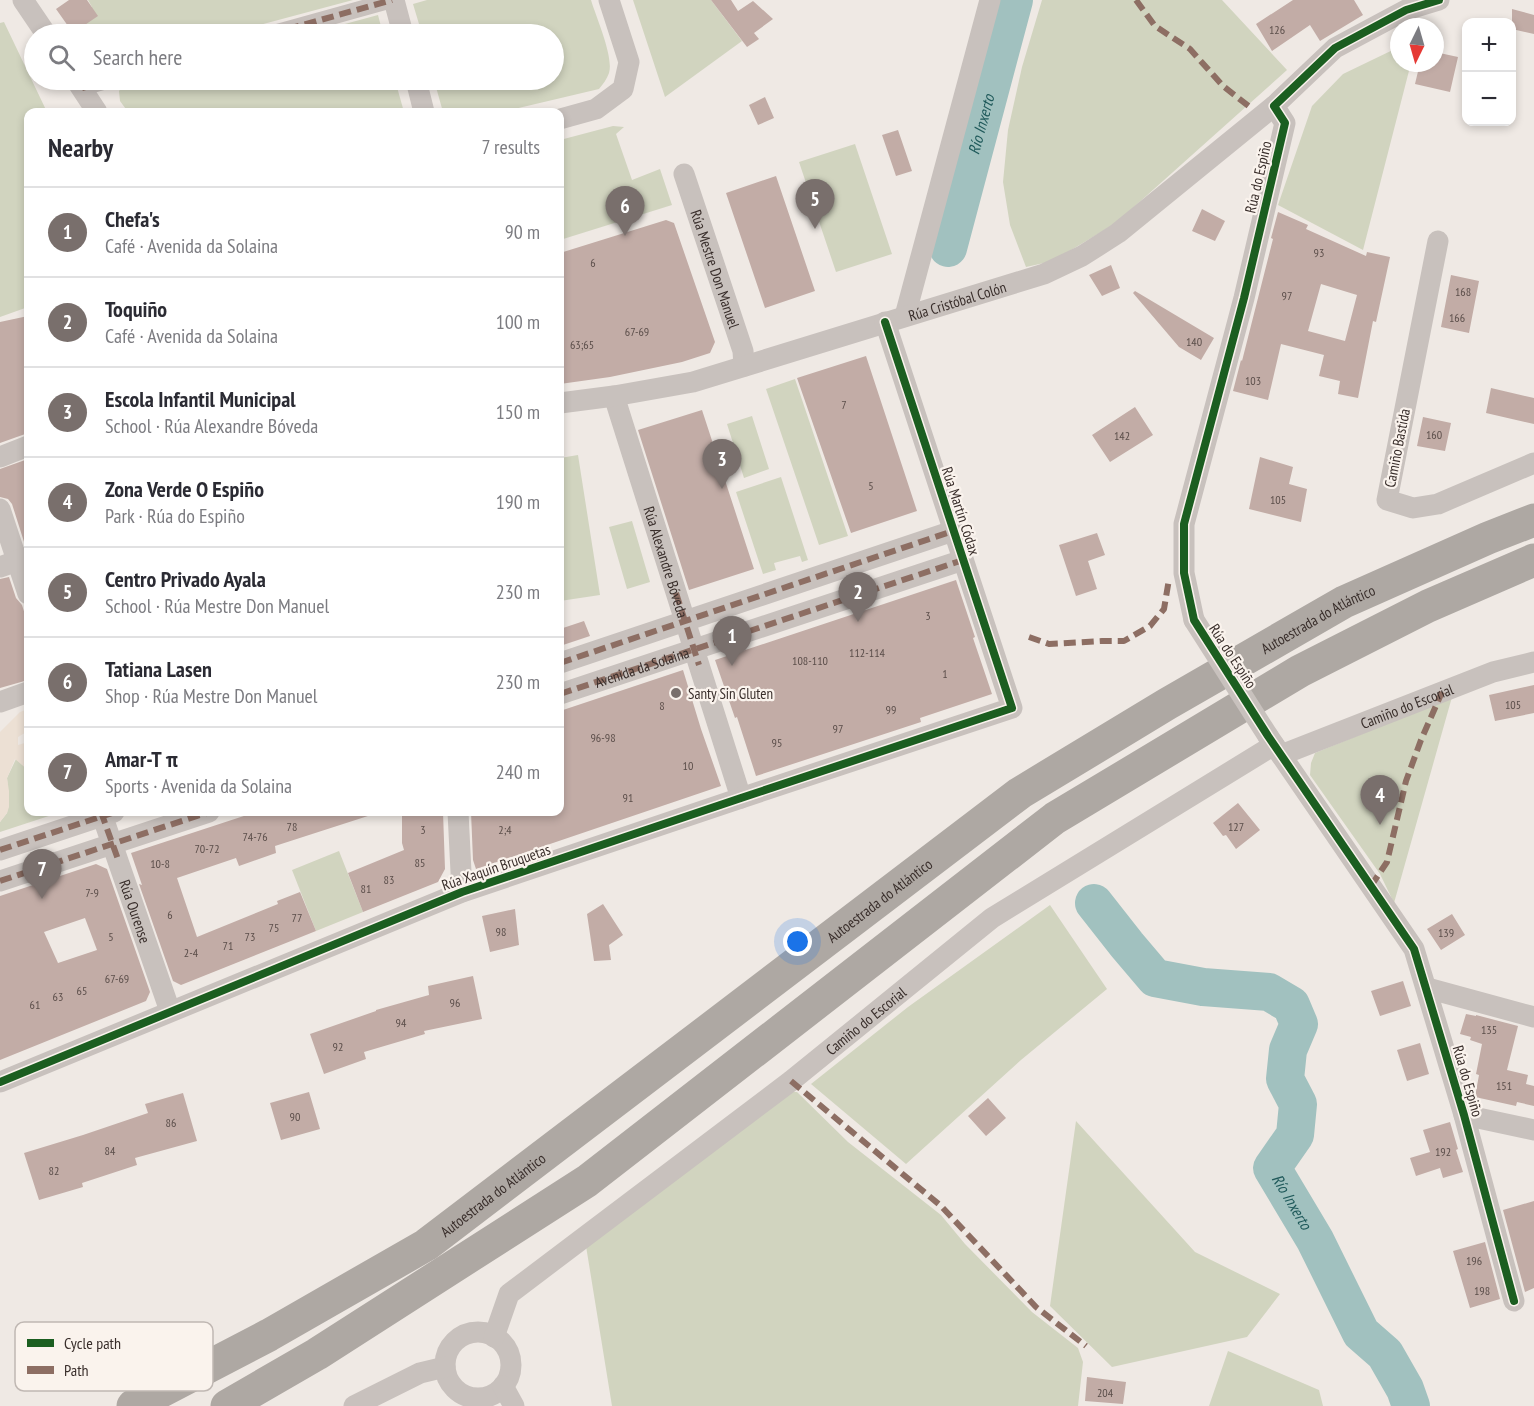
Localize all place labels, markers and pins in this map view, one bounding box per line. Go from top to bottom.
pin: 5 [796,180,834,229]
pin: 6 [606,186,644,236]
pin: 3 [702,440,742,489]
pin: 2 [838,572,878,622]
pin: 1 [712,616,752,666]
place label: Santy Sin Gluten [688,684,773,703]
marker: Santy Sin Gluten [669,686,683,700]
pin: 4 [1360,776,1400,825]
pin: 7 [22,850,62,899]

